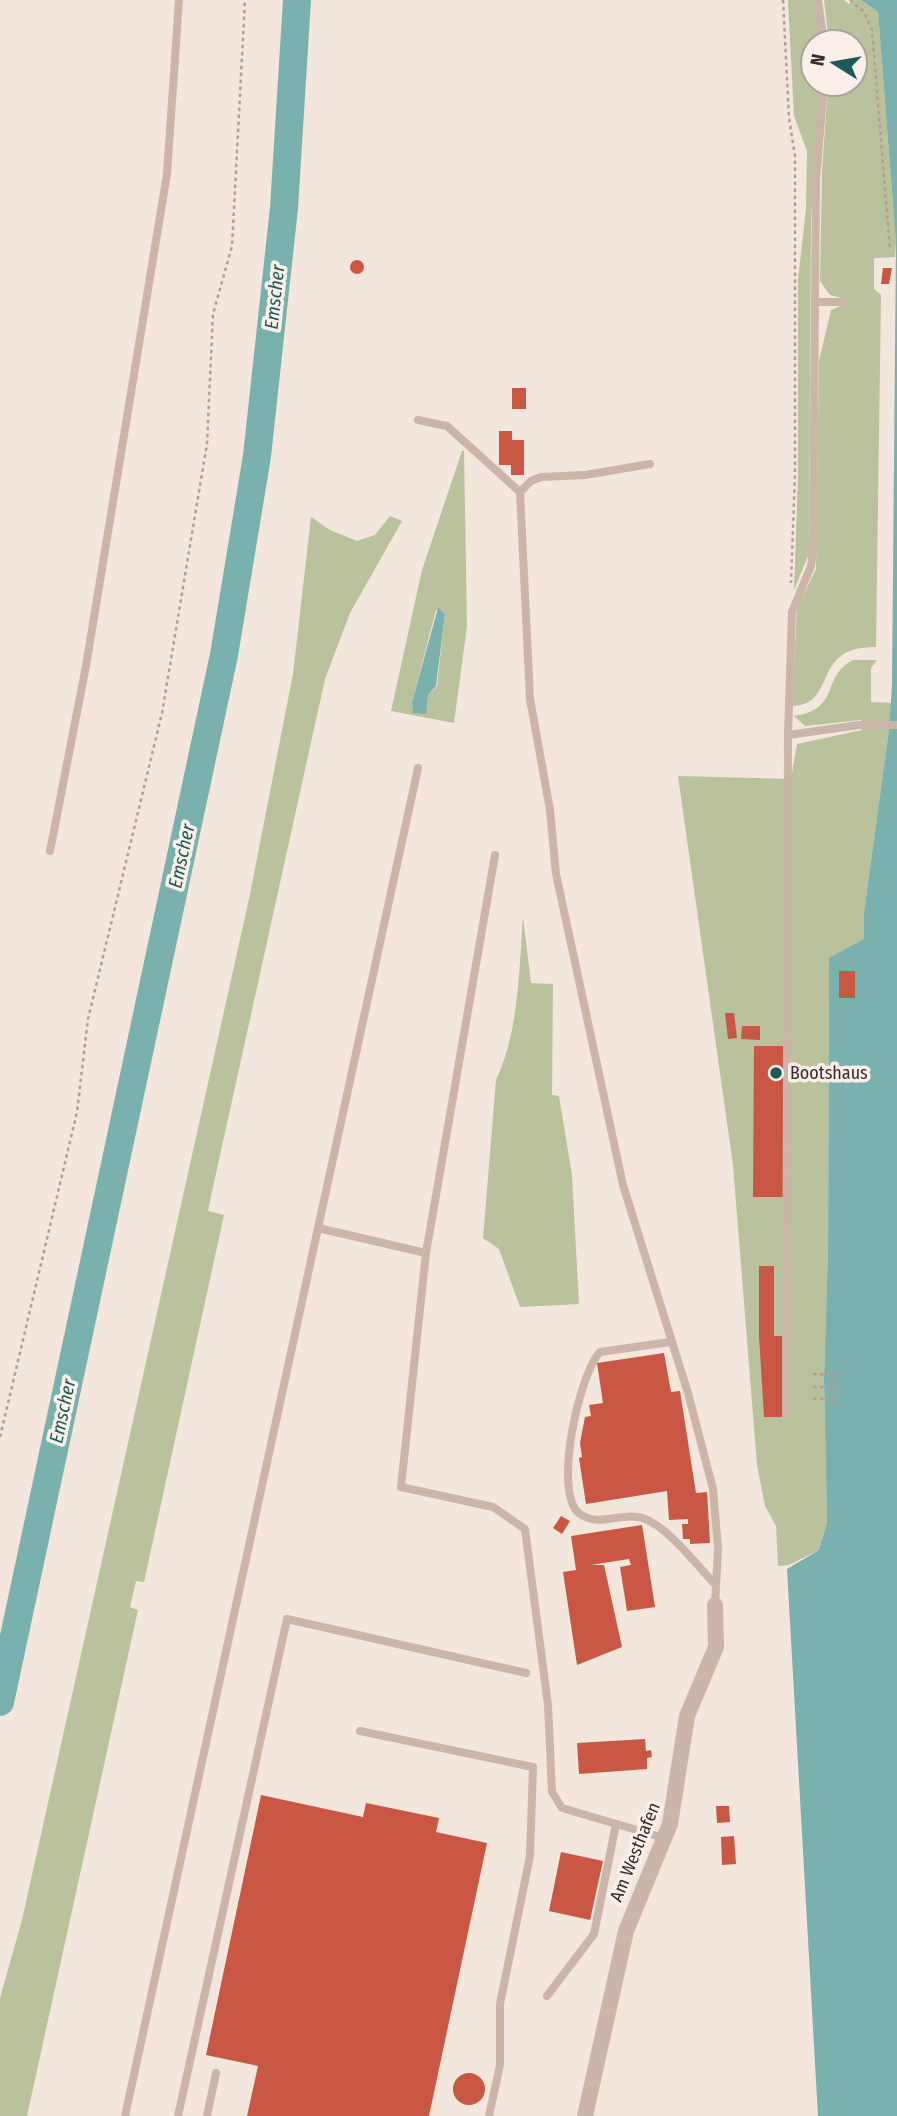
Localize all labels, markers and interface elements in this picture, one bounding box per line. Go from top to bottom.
north arrow [799,28,869,98]
text: N [805,52,830,68]
water label: Emscher [260,262,289,331]
water label: Emscher [163,821,200,890]
place label: Bootshaus [790,1062,868,1084]
marker: Bootshaus [768,1065,784,1081]
water label: Emscher [44,1376,81,1445]
street label: Am Westhafen [605,1799,665,1905]

